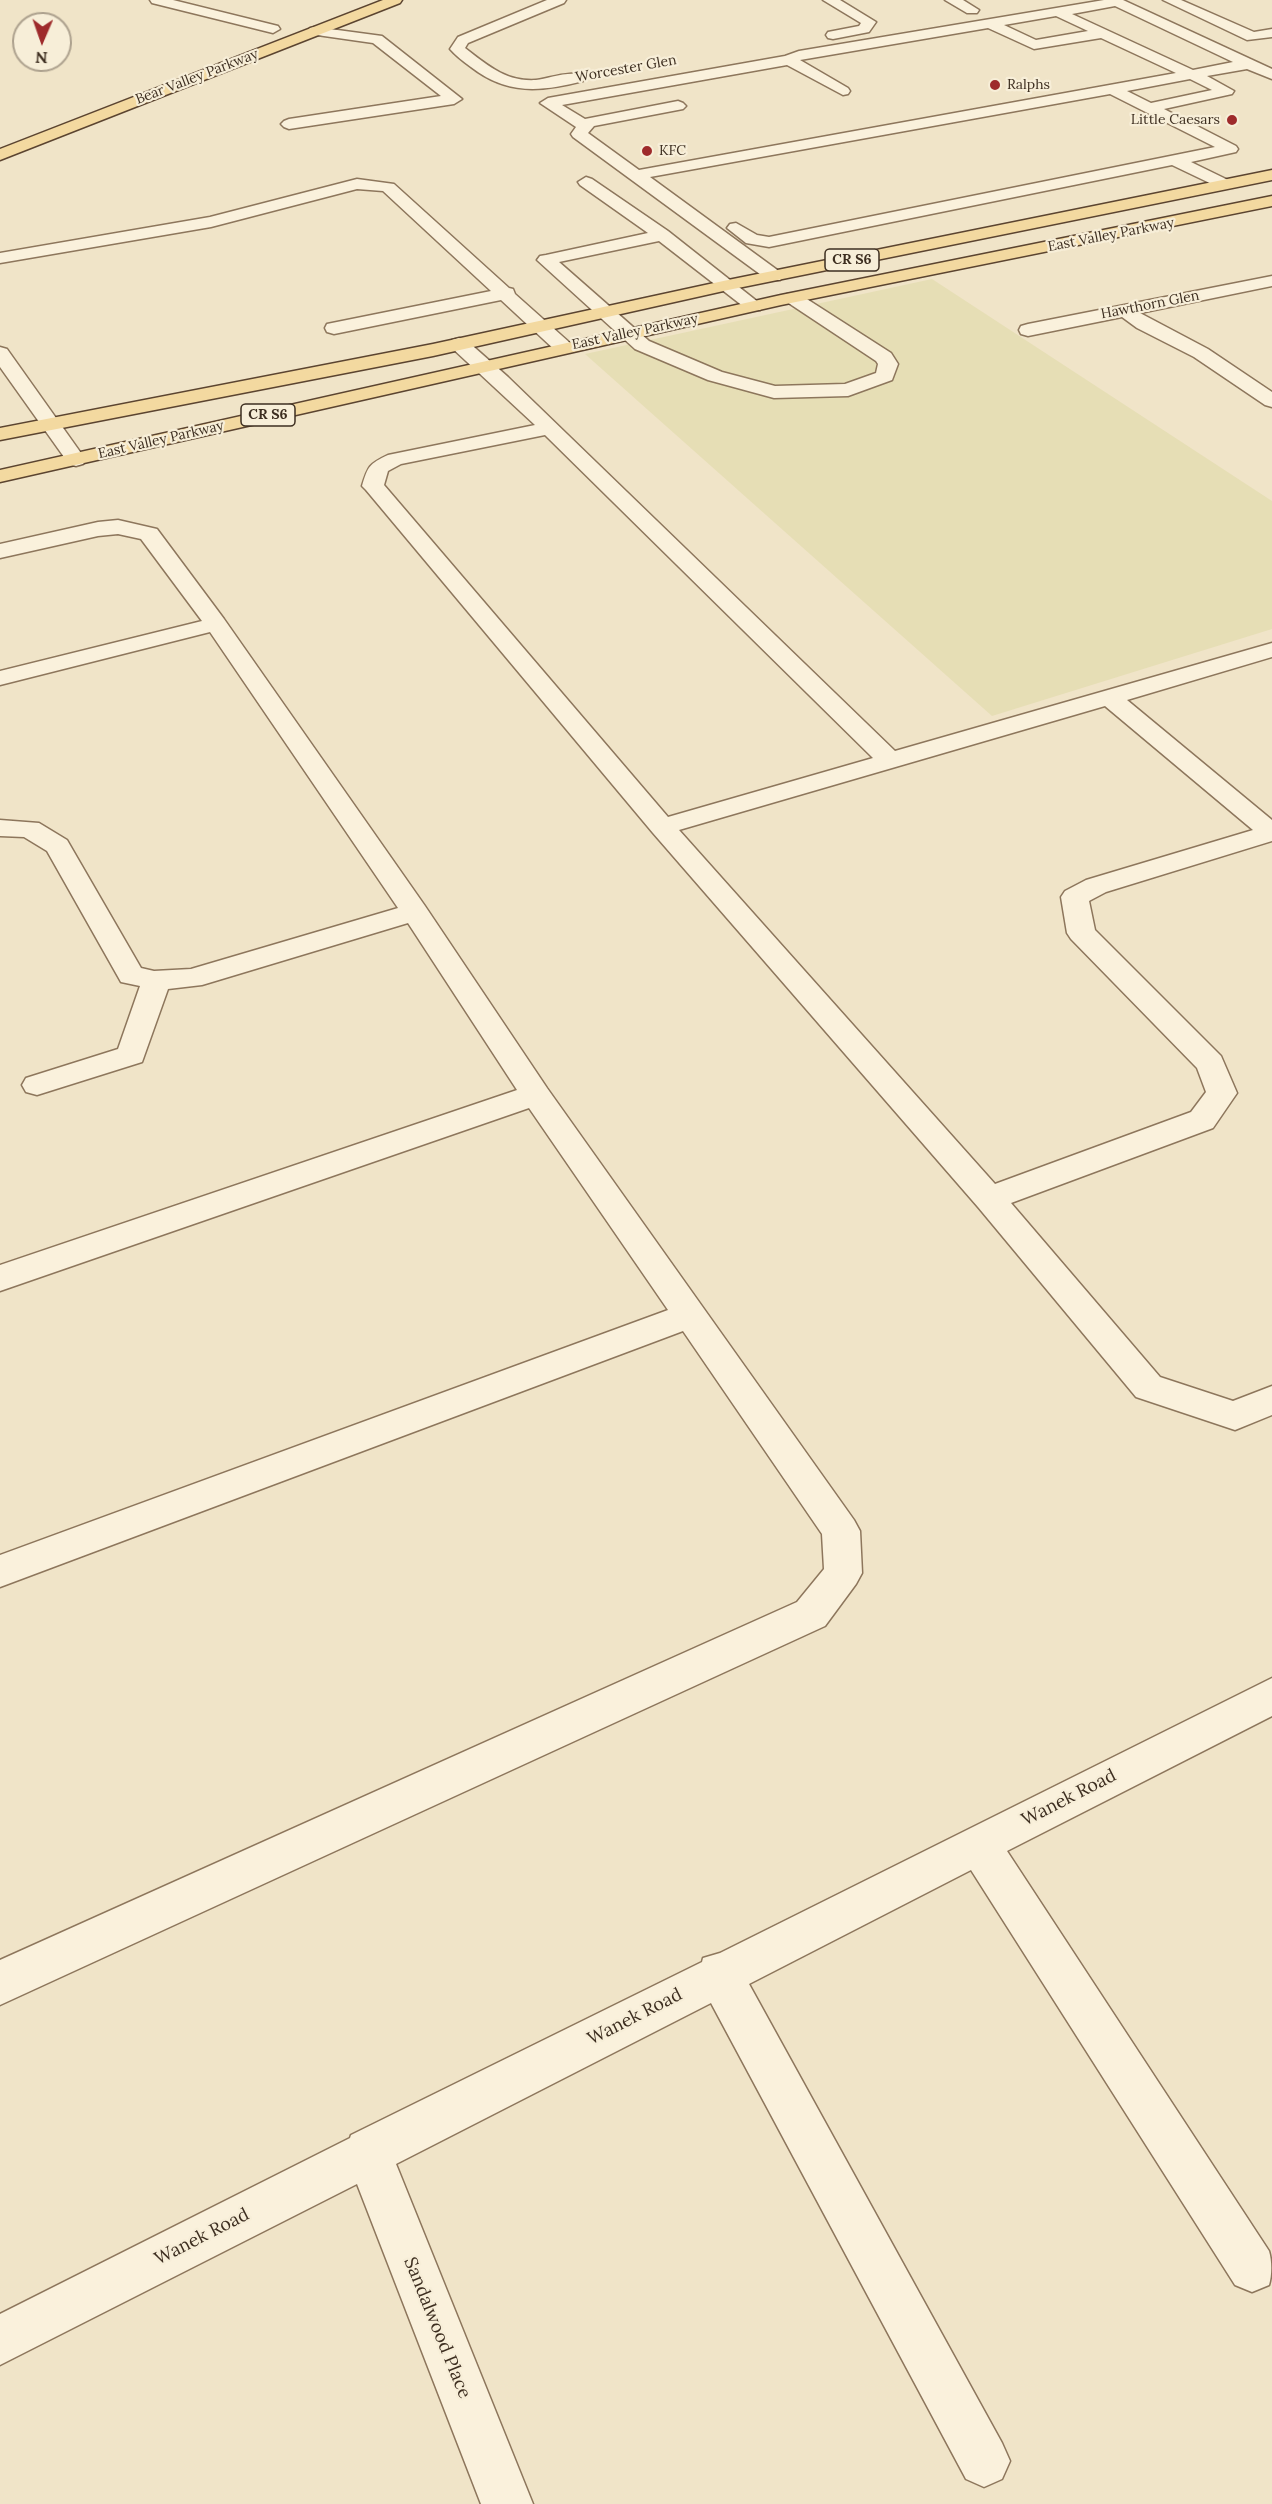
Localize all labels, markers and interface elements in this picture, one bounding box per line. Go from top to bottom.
north arrow [12,12,72,72]
street label: Bear Valley Parkway [133,46,261,108]
text: N [35,48,48,68]
street label: Worcester Glen [574,52,678,86]
place label: Ralphs [1007,77,1050,93]
marker: Ralphs [988,78,1002,92]
place label: Little Caesars [1131,112,1220,128]
marker: Little Caesars [1225,113,1239,127]
place label: KFC [659,143,686,159]
marker: KFC [640,144,654,158]
street label: East Valley Parkway [1046,215,1176,255]
road number: CR S6 [825,249,879,271]
street label: Hawthorn Glen [1099,287,1201,323]
street label: East Valley Parkway [570,310,700,354]
road number: CR S6 [241,404,295,426]
street label: East Valley Parkway [97,417,225,463]
street label: Wanek Road [1018,1765,1120,1831]
street label: Wanek Road [584,1984,686,2050]
street label: Wanek Road [151,2204,253,2270]
street label: Sandalwood Place [399,2254,475,2402]

